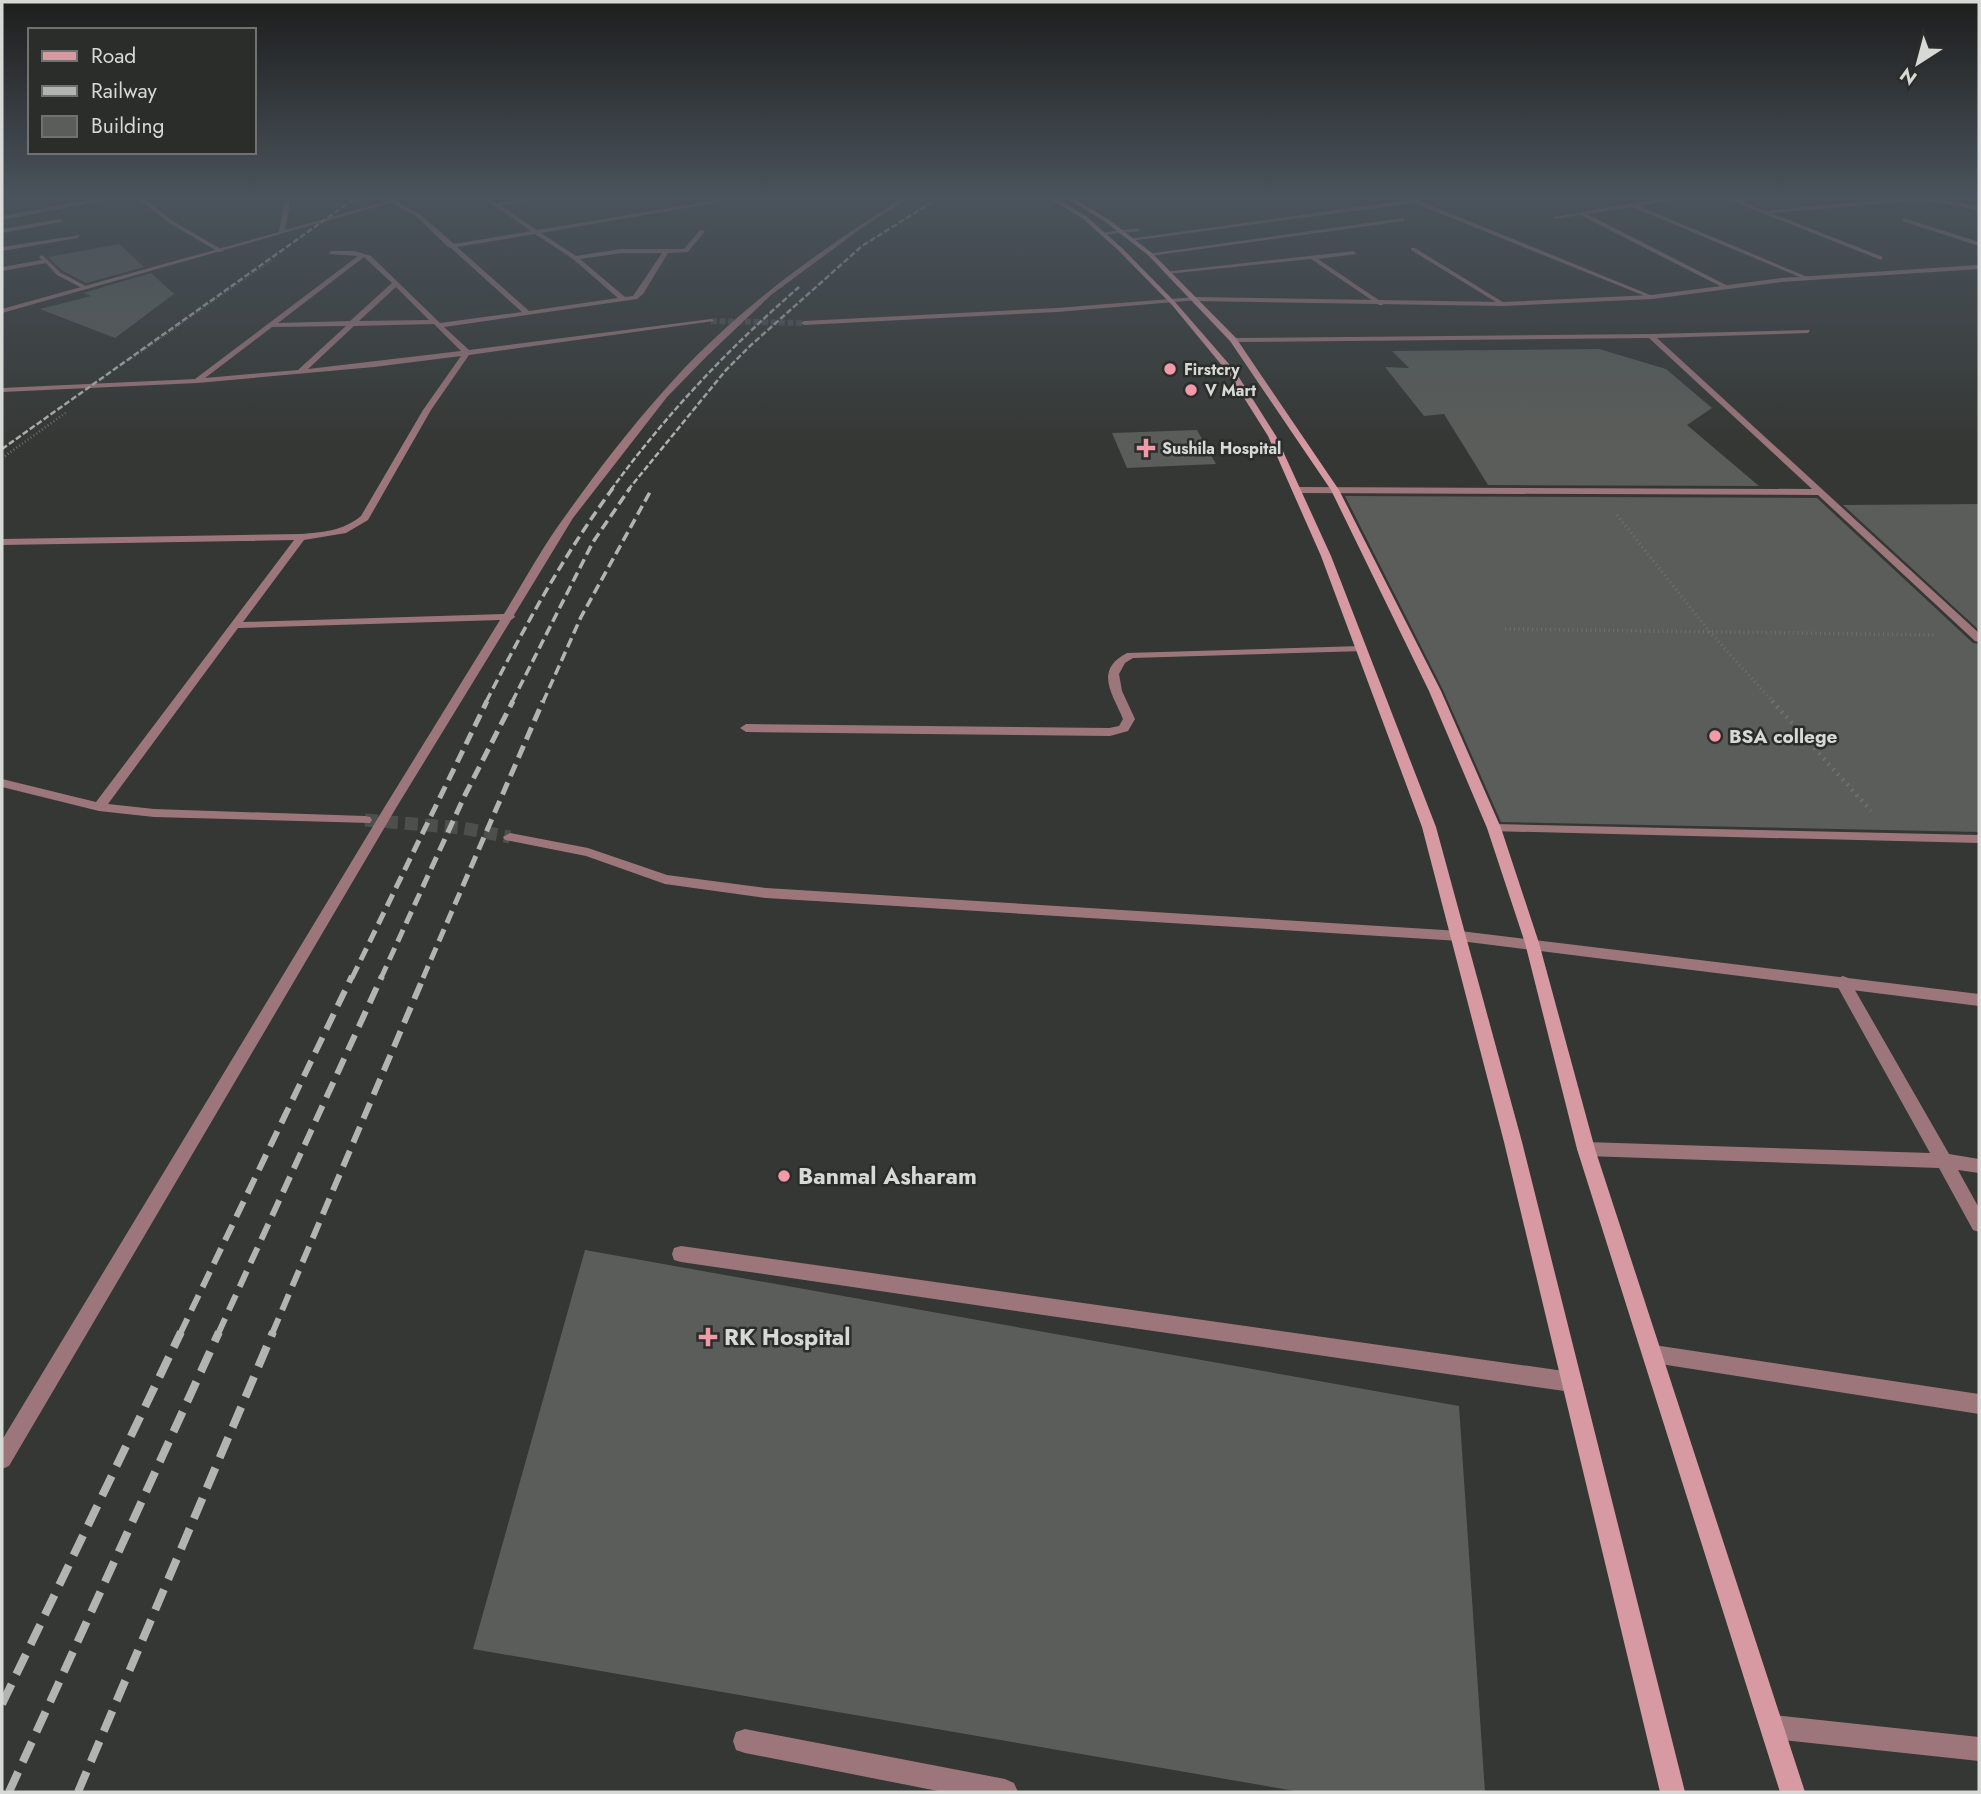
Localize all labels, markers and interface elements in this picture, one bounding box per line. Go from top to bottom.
legend [28,28,256,154]
north arrow [1883,28,1953,98]
text: Road [91,41,136,71]
text: N [1894,61,1922,92]
text: Railway [91,76,157,106]
text: Building [91,111,164,141]
place label: Firstcry [1184,358,1240,381]
marker: Firstcry [1162,361,1178,377]
place label: V Mart [1204,379,1257,402]
marker: V Mart [1183,382,1199,398]
place label: Sushila Hospital [1162,437,1281,460]
marker: Sushila Hospital [1136,438,1156,458]
place label: BSA college [1729,723,1837,750]
marker: BSA college [1707,728,1723,744]
place label: Banmal Asharam [798,1159,977,1193]
marker: Banmal Asharam [776,1168,792,1184]
place label: RK Hospital [724,1320,850,1354]
marker: RK Hospital [698,1327,718,1347]

